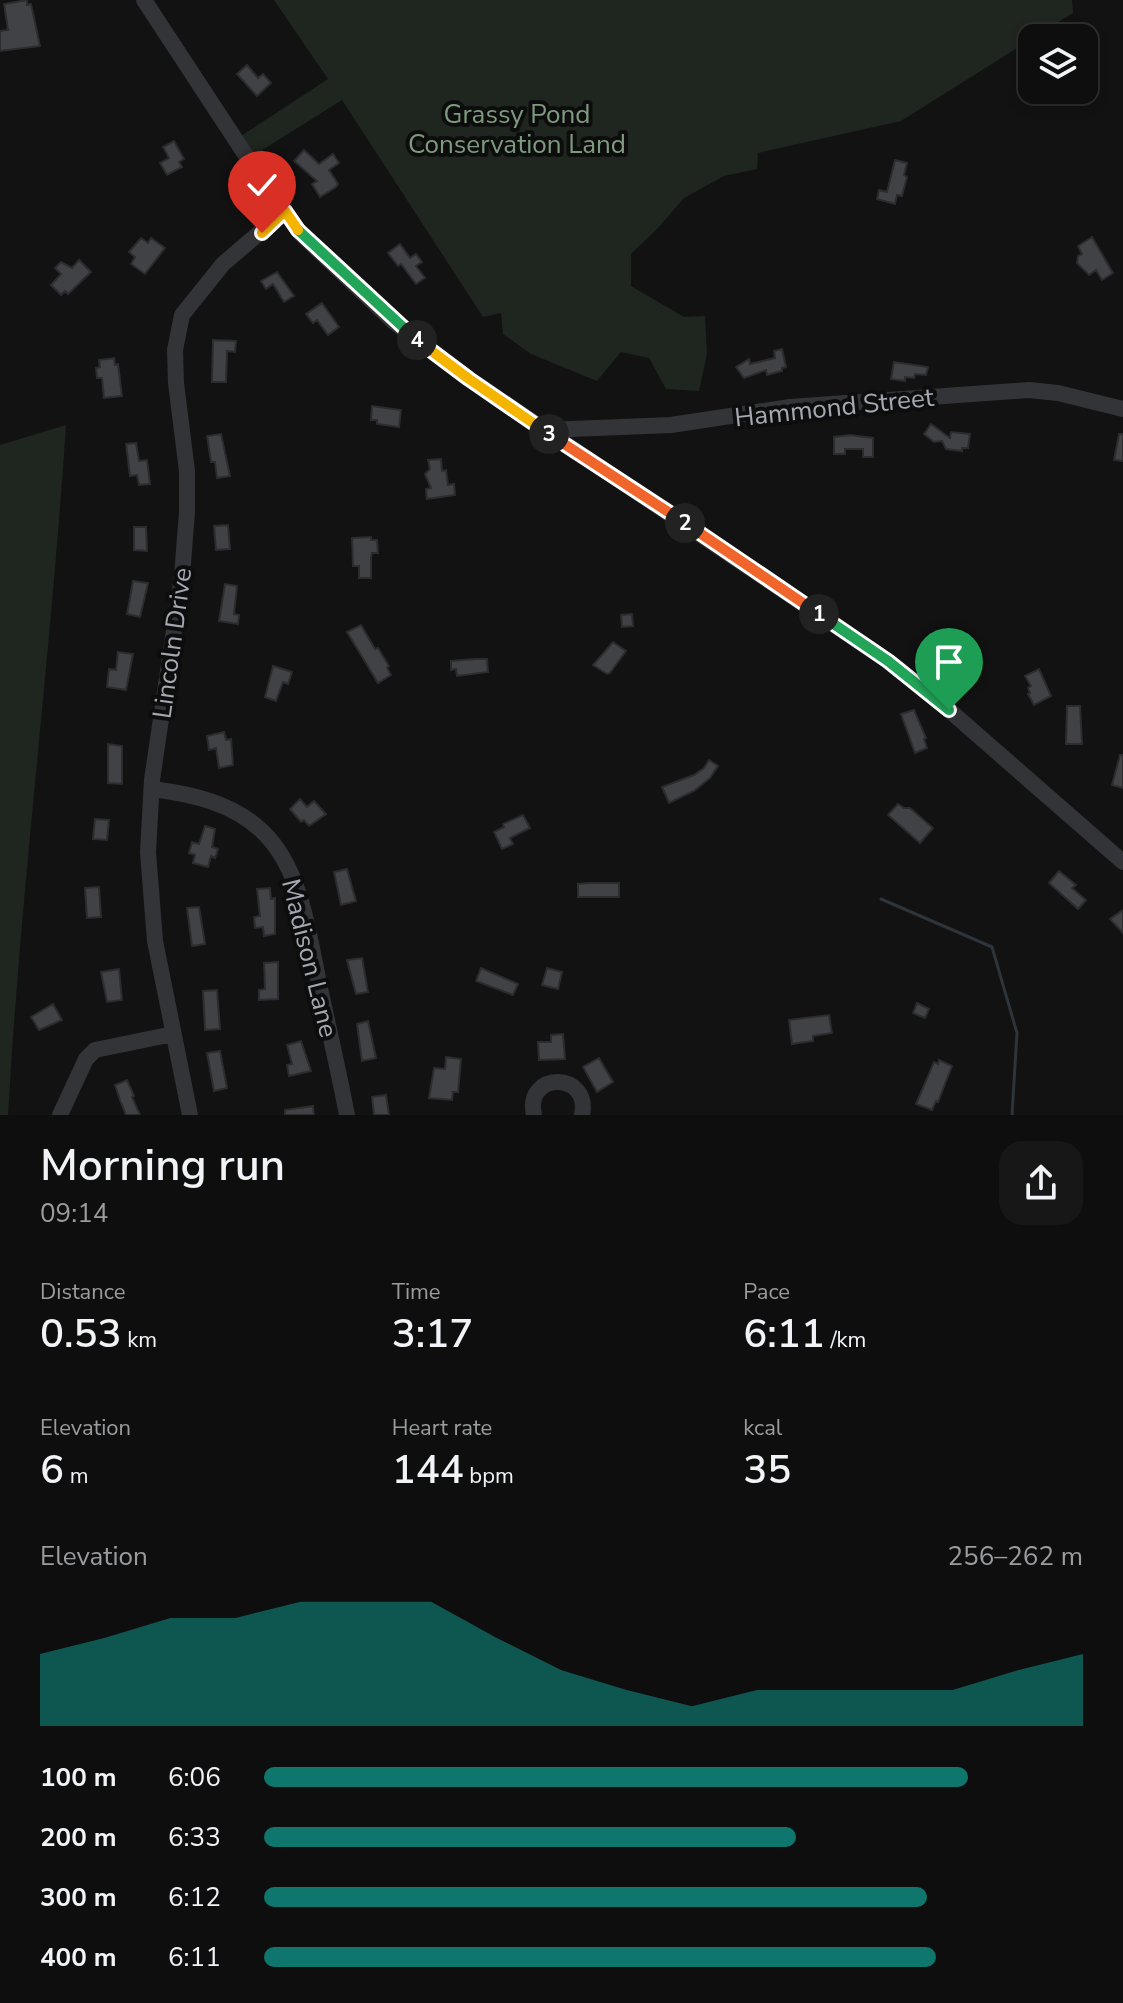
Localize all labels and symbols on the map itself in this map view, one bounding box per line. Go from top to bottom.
park label: Grassy Pond Conservation Land [408,97,626,162]
pin [228,151,296,233]
pin: 4 [397,320,437,360]
street label: Hammond Street [733,380,936,435]
pin: 3 [529,414,569,454]
pin: 2 [665,503,705,543]
street label: Lincoln Drive [145,565,200,721]
pin: 1 [799,594,839,634]
pin [915,628,983,710]
street label: Madison Lane [273,875,346,1041]

